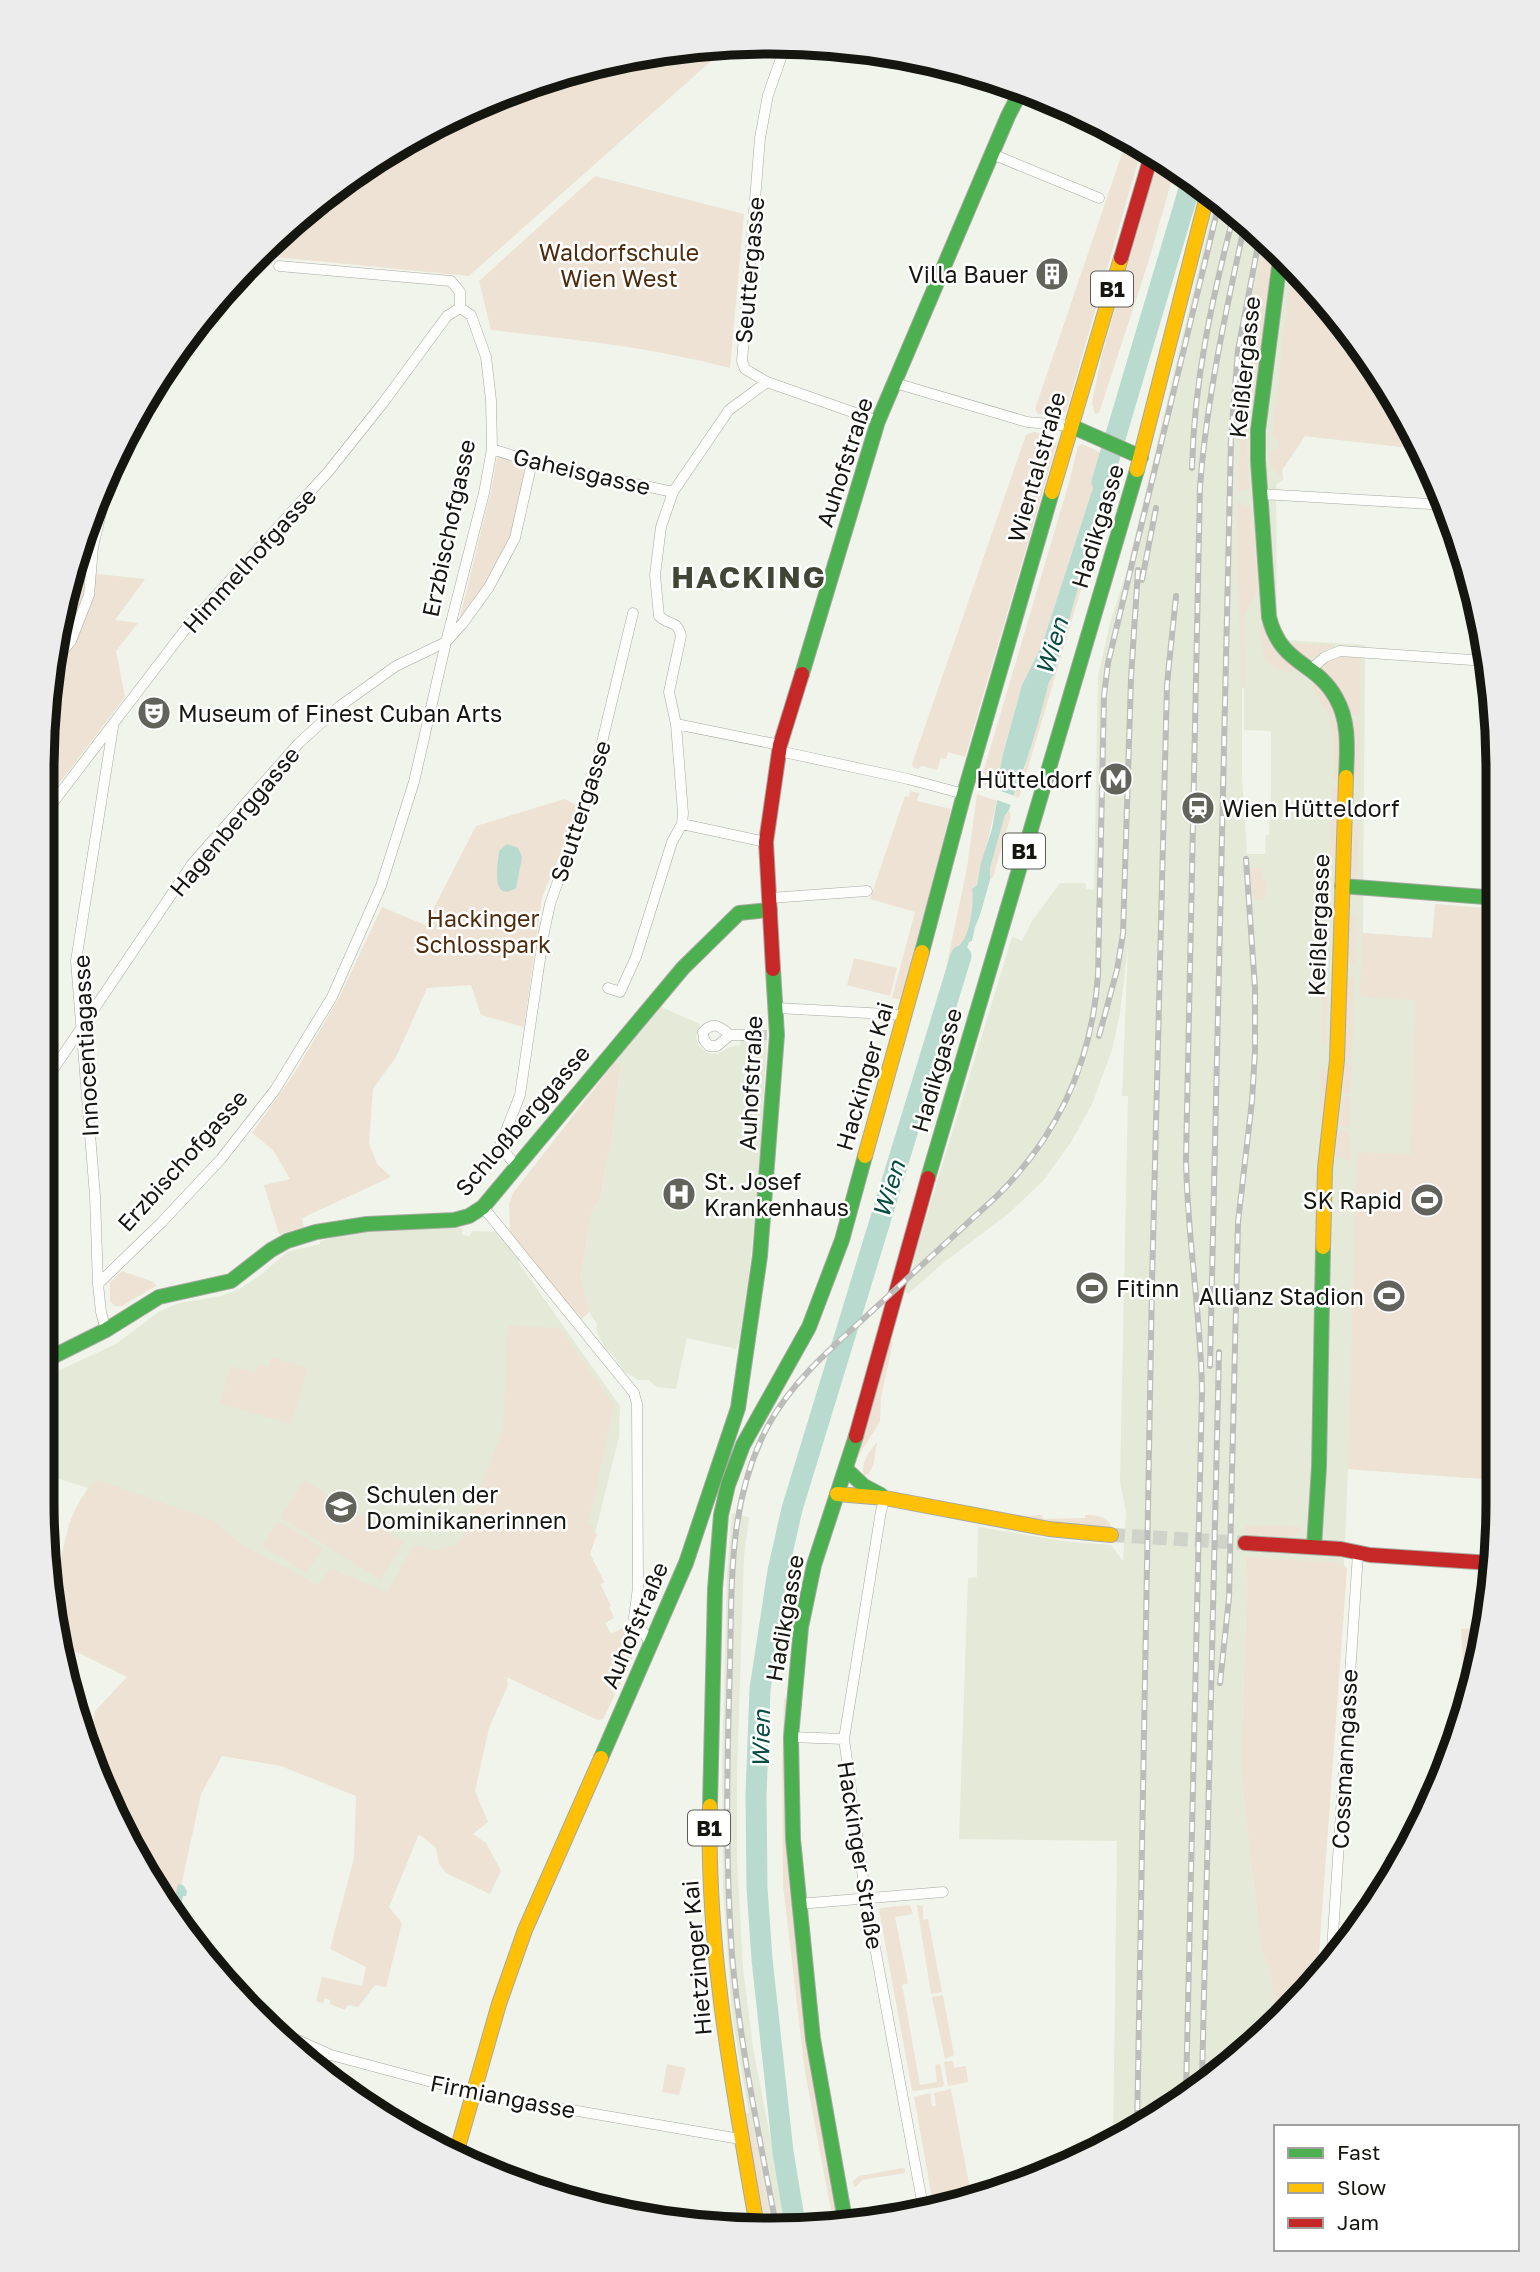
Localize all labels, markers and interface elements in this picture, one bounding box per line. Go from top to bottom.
street label: Seuttergasse [729,196,769,344]
park label: Waldorfschule Wien West [539,238,699,292]
building icon: Villa Bauer [1033,255,1071,293]
place label: Villa Bauer [908,260,1028,288]
road number: B1 [1091,272,1133,306]
street label: Keißlergasse [1223,295,1265,439]
street label: Wientalstraße [1001,389,1071,545]
street label: Auhofstraße [810,394,878,530]
street label: Erzbischofgasse [416,437,480,619]
street label: Gaheisgasse [511,442,653,500]
street label: Hadikgasse [1065,461,1129,591]
street label: Himmelhofgasse [176,482,322,638]
district label: HACKING [671,559,827,595]
water label: Wien [1029,613,1074,678]
theatre icon: Museum of Finest Cuban Arts [135,694,173,732]
place label: Museum of Finest Cuban Arts [178,699,502,727]
street label: Seuttergasse [544,737,616,885]
street label: Hagenberggasse [163,740,305,902]
metro station icon: Hütteldorf [1097,760,1135,798]
place label: Hütteldorf [976,765,1092,793]
station icon: Wien Hütteldorf [1179,789,1217,827]
place label: Wien Hütteldorf [1222,794,1399,822]
road number: B1 [1003,834,1045,868]
street label: Keißlergasse [1302,853,1334,997]
park label: Hackinger Schlosspark [415,904,551,958]
street label: Innocentiagasse [66,954,104,1138]
street label: Hackinger Kai [829,998,899,1154]
street label: Hadikgasse [905,1005,967,1135]
street label: Auhofstraße [732,1015,768,1151]
street label: Schloßberggasse [449,1039,595,1201]
street label: Erzbischofgasse [111,1083,253,1237]
water label: Wien [866,1156,911,1221]
place label: St. Josef Krankenhaus [704,1167,849,1221]
hospital icon: St. Josef Krankenhaus [660,1175,698,1213]
sports icon: SK Rapid [1408,1181,1446,1219]
place label: SK Rapid [1303,1186,1402,1214]
sports icon: Fitinn [1073,1269,1111,1307]
place label: Fitinn [1116,1274,1180,1302]
sports icon: Allianz Stadion [1370,1277,1408,1315]
place label: Allianz Stadion [1199,1282,1364,1310]
place label: Schulen der Dominikanerinnen [366,1480,567,1534]
school or university icon: Schulen der Dominikanerinnen [322,1488,360,1526]
street label: Hadikgasse [759,1552,809,1684]
street label: Auhofstraße [595,1557,673,1693]
street label: Cossmanngasse [1325,1668,1363,1850]
water label: Wien [745,1708,775,1768]
street label: Hackinger Straße [832,1759,890,1951]
road number: B1 [688,1811,730,1846]
street label: Hietzinger Kai [675,1879,717,2037]
street label: Firmiangasse [428,2068,578,2124]
legend [1274,2125,1519,2251]
text: Fast [1337,2139,1380,2165]
text: Slow [1337,2174,1386,2200]
text: Jam [1337,2209,1379,2235]

